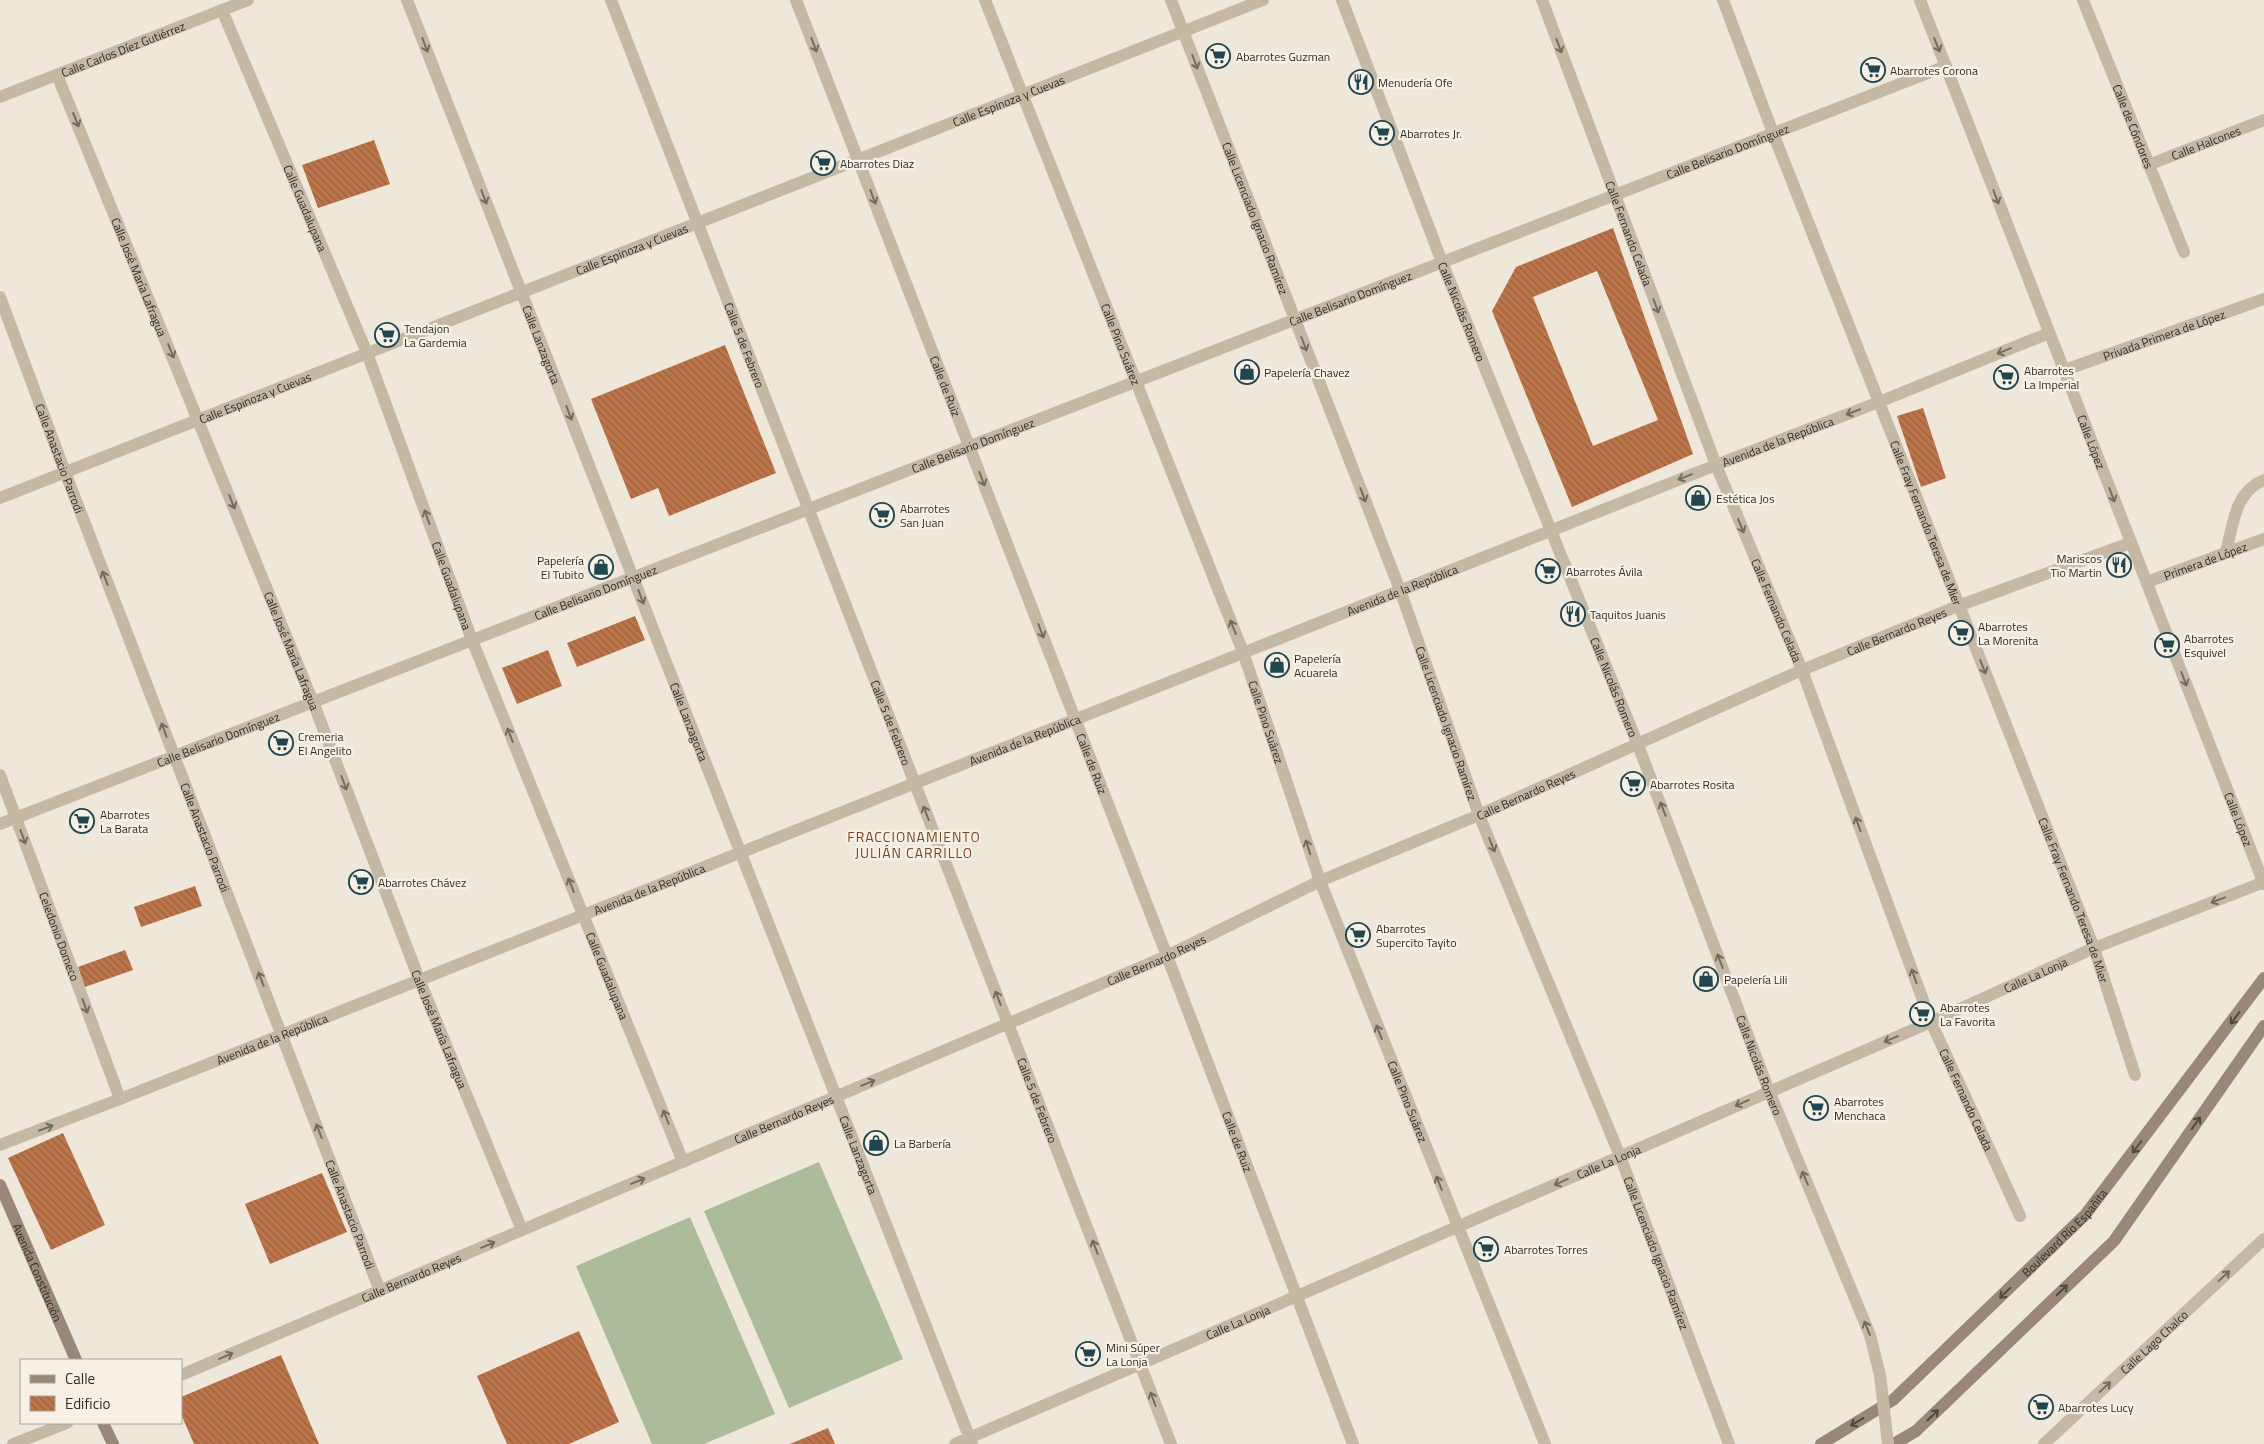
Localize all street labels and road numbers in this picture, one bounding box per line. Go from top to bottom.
street label: Calle Carlos Díez Gutiérrez [58,16,188,82]
street label: Calle Espinoza y Cuevas [949,69,1068,131]
street label: Calle de Cóndores [2108,81,2159,172]
street label: Calle Belisario Domínguez [1663,119,1792,184]
street label: Calle Halcones [2168,120,2244,165]
street label: Calle Licenciado Ignacio Ramírez [1217,139,1294,297]
street label: Calle Guadalupana [279,162,333,255]
street label: Calle Fernando Celada [1601,178,1658,289]
street label: Calle José María Lafragua [107,214,172,339]
street label: Calle Espinoza y Cuevas [573,218,691,280]
street label: Calle Nicolás Romero [1433,259,1491,364]
street label: Calle Belisario Domínguez [1286,266,1414,331]
street label: Calle 5 de Febrero [720,299,770,390]
street label: Calle Pino Suárez [1096,300,1146,388]
street label: Calle Lanzagorta [518,302,566,387]
street label: Privada Primera de López [2100,304,2228,365]
street label: Calle de Ruiz [925,353,966,419]
street label: Calle Espinoza y Cuevas [196,367,314,428]
street label: Calle Anastacio Parrodi [31,401,89,516]
street label: Avenida de la República [1719,411,1836,471]
street label: Calle López [2073,412,2111,472]
street label: Calle Belisario Domínguez [909,413,1037,478]
street label: Calle Fray Fernando Teresa de Mier [1885,438,1968,608]
street label: Primera de López [2161,537,2250,585]
street label: Calle Guadalupana [427,539,477,632]
street label: Calle Fernando Celada [1747,555,1807,665]
street label: Avenida de la República [1344,559,1461,620]
street label: Calle Belisario Domínguez [531,560,660,625]
street label: Calle José María Lafragua [259,589,325,713]
street label: Calle Bernardo Reyes [1843,602,1950,660]
street label: Calle Nicolás Romero [1586,634,1643,740]
street label: Calle Licenciado Ignacio Ramírez [1411,644,1483,803]
street label: Calle 5 de Febrero [866,677,916,768]
street label: Calle Pino Suárez [1244,678,1289,766]
street label: Calle Lanzagorta [665,679,713,764]
street label: Calle Belisario Domínguez [154,707,282,772]
street label: Avenida de la República [966,709,1083,770]
street label: Calle de Ruiz [1072,730,1113,797]
street label: Calle Bernardo Reyes [1473,763,1579,825]
street label: Calle Anastacio Parrodi [176,780,235,895]
street label: Calle López [2220,789,2258,849]
street label: Calle Fray Fernando Teresa de Mier [2034,814,2114,985]
street label: Avenida de la República [591,858,708,919]
street label: Celedonio Domeco [35,889,85,984]
street label: Calle Guadalupana [581,929,634,1022]
street label: Calle Bernardo Reyes [1104,929,1209,990]
street label: Calle La Lonja [2000,952,2070,997]
street label: Calle José María Lafragua [407,967,472,1091]
street label: Avenida de la República [213,1008,330,1069]
street label: Calle Nicolás Romero [1732,1012,1788,1118]
street label: Calle Fernando Celada [1935,1045,1998,1154]
street label: Calle 5 de Febrero [1012,1055,1063,1146]
street label: Calle Pino Suárez [1383,1058,1433,1145]
street label: Calle Bernardo Reyes [731,1089,837,1148]
street label: Calle de Ruiz [1217,1108,1258,1175]
street label: Calle Lanzagorta [835,1112,883,1197]
street label: Calle La Lonja [1573,1139,1644,1184]
street label: Calle Anastacio Parrodi [321,1157,380,1272]
street label: Calle Licenciado Ignacio Ramírez [1619,1174,1694,1332]
street label: Boulevard Río Españita [2017,1184,2111,1281]
street label: Avenida Constitución [8,1220,68,1324]
street label: Calle Bernardo Reyes [358,1247,464,1307]
street label: Calle La Lonja [1203,1299,1273,1344]
street label: Calle Lago Chalco [2115,1305,2192,1378]

